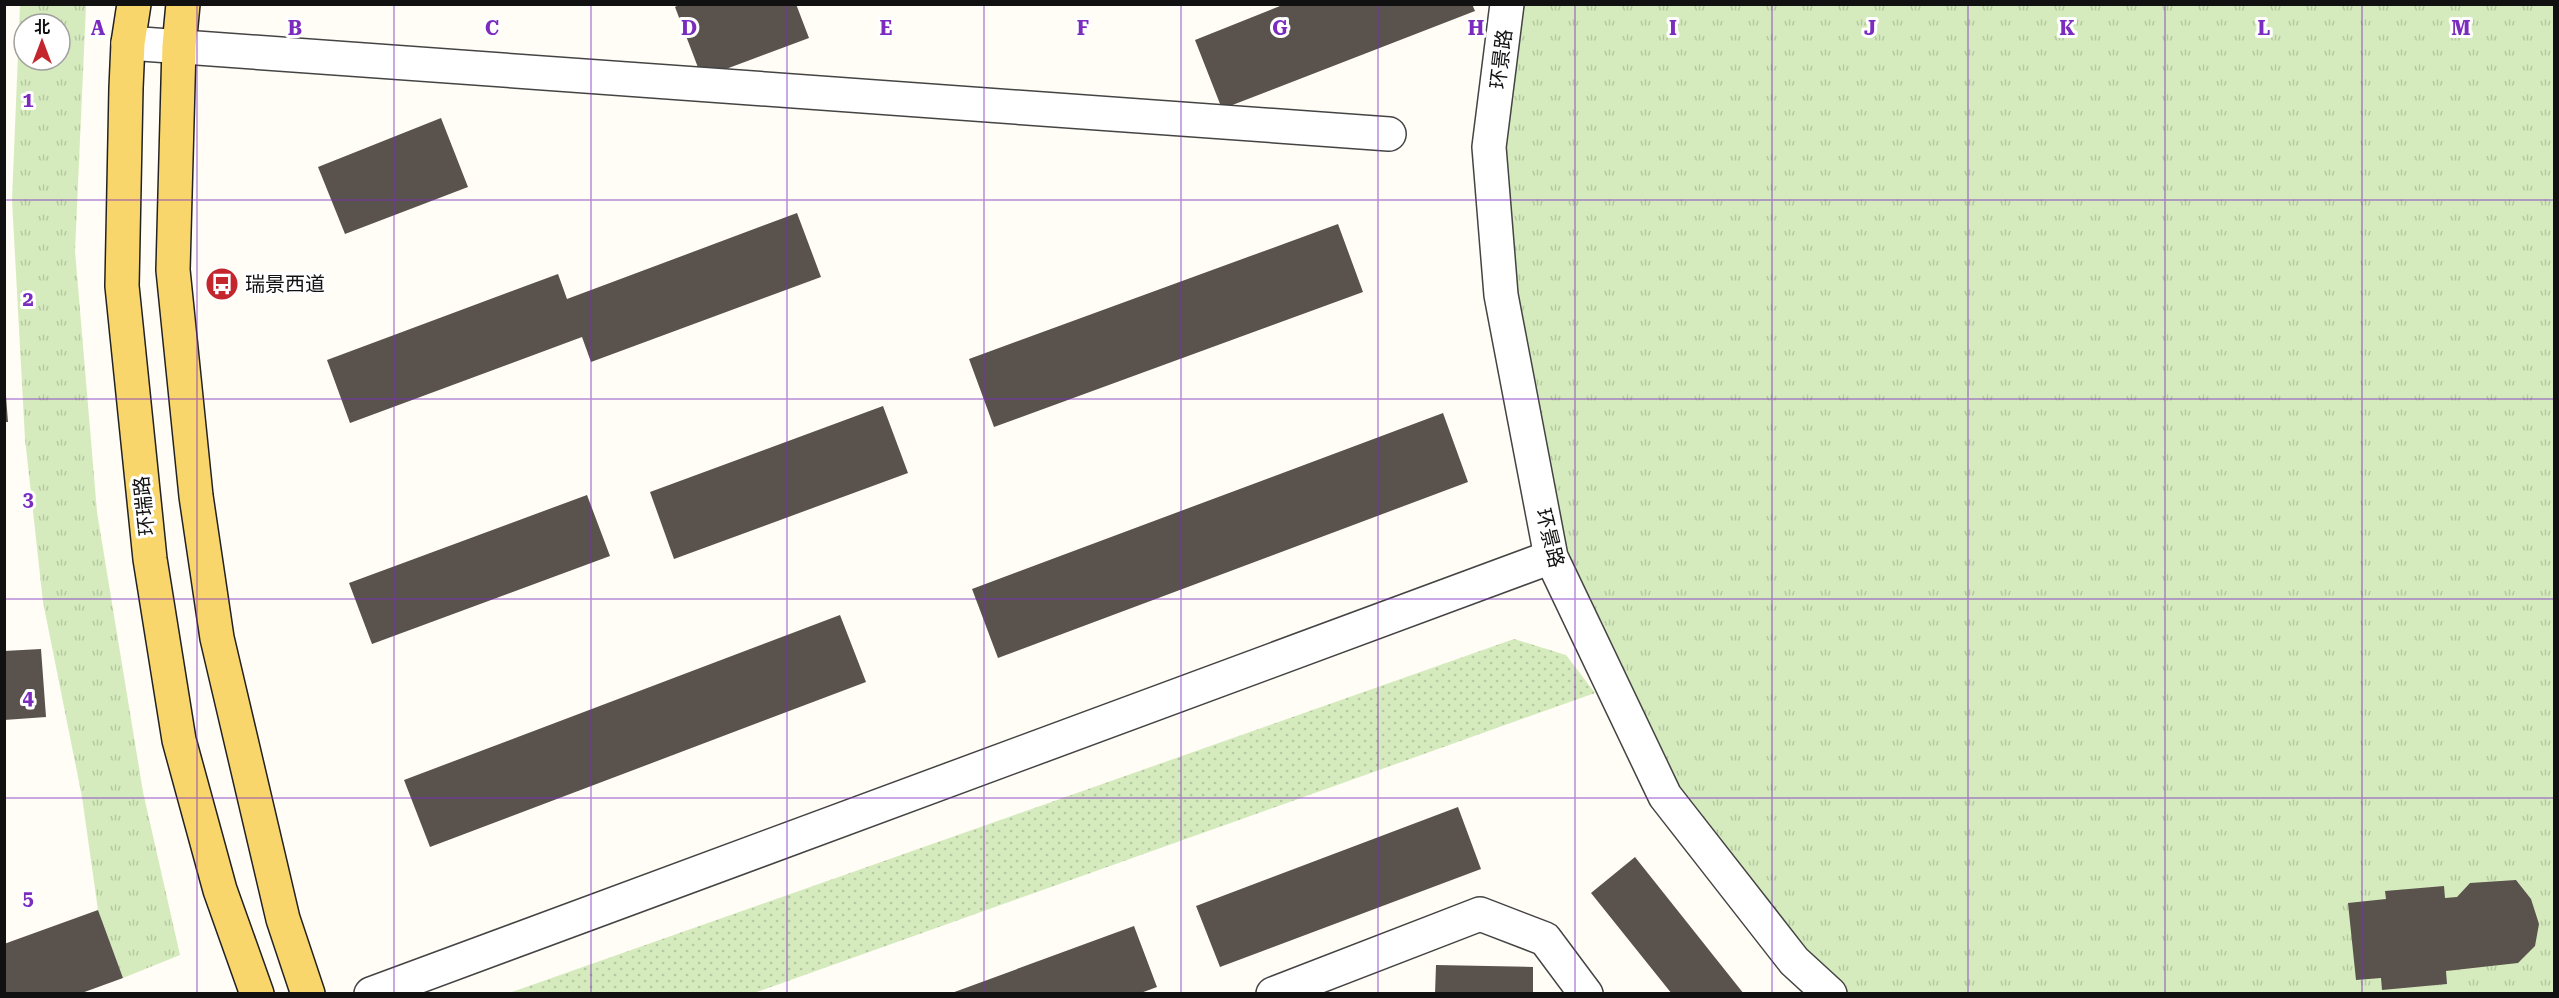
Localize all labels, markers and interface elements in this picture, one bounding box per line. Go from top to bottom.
north arrow [12,12,72,72]
text: A [91,16,106,40]
text: B [288,16,302,40]
text: C [485,16,499,40]
text: D [681,16,697,40]
text: E [880,16,893,40]
text: F [1077,16,1089,40]
text: G [1272,16,1288,40]
text: H [1468,16,1484,40]
text: I [1669,16,1677,40]
text: J [1864,16,1876,40]
text: K [2059,16,2075,40]
text: L [2258,16,2271,40]
text: M [2451,16,2471,40]
text: 北 [34,18,50,37]
street label: 环景路 [1485,28,1517,90]
text: 1 [22,88,34,112]
bus stop icon: 瑞景西道 [204,266,240,302]
place label: 瑞景西道 [245,272,325,296]
text: 2 [22,287,34,311]
street label: 环瑞路 [129,475,159,537]
text: 3 [22,487,34,511]
street label: 环景路 [1531,506,1569,570]
text: 4 [22,686,34,710]
text: 5 [22,886,34,910]

